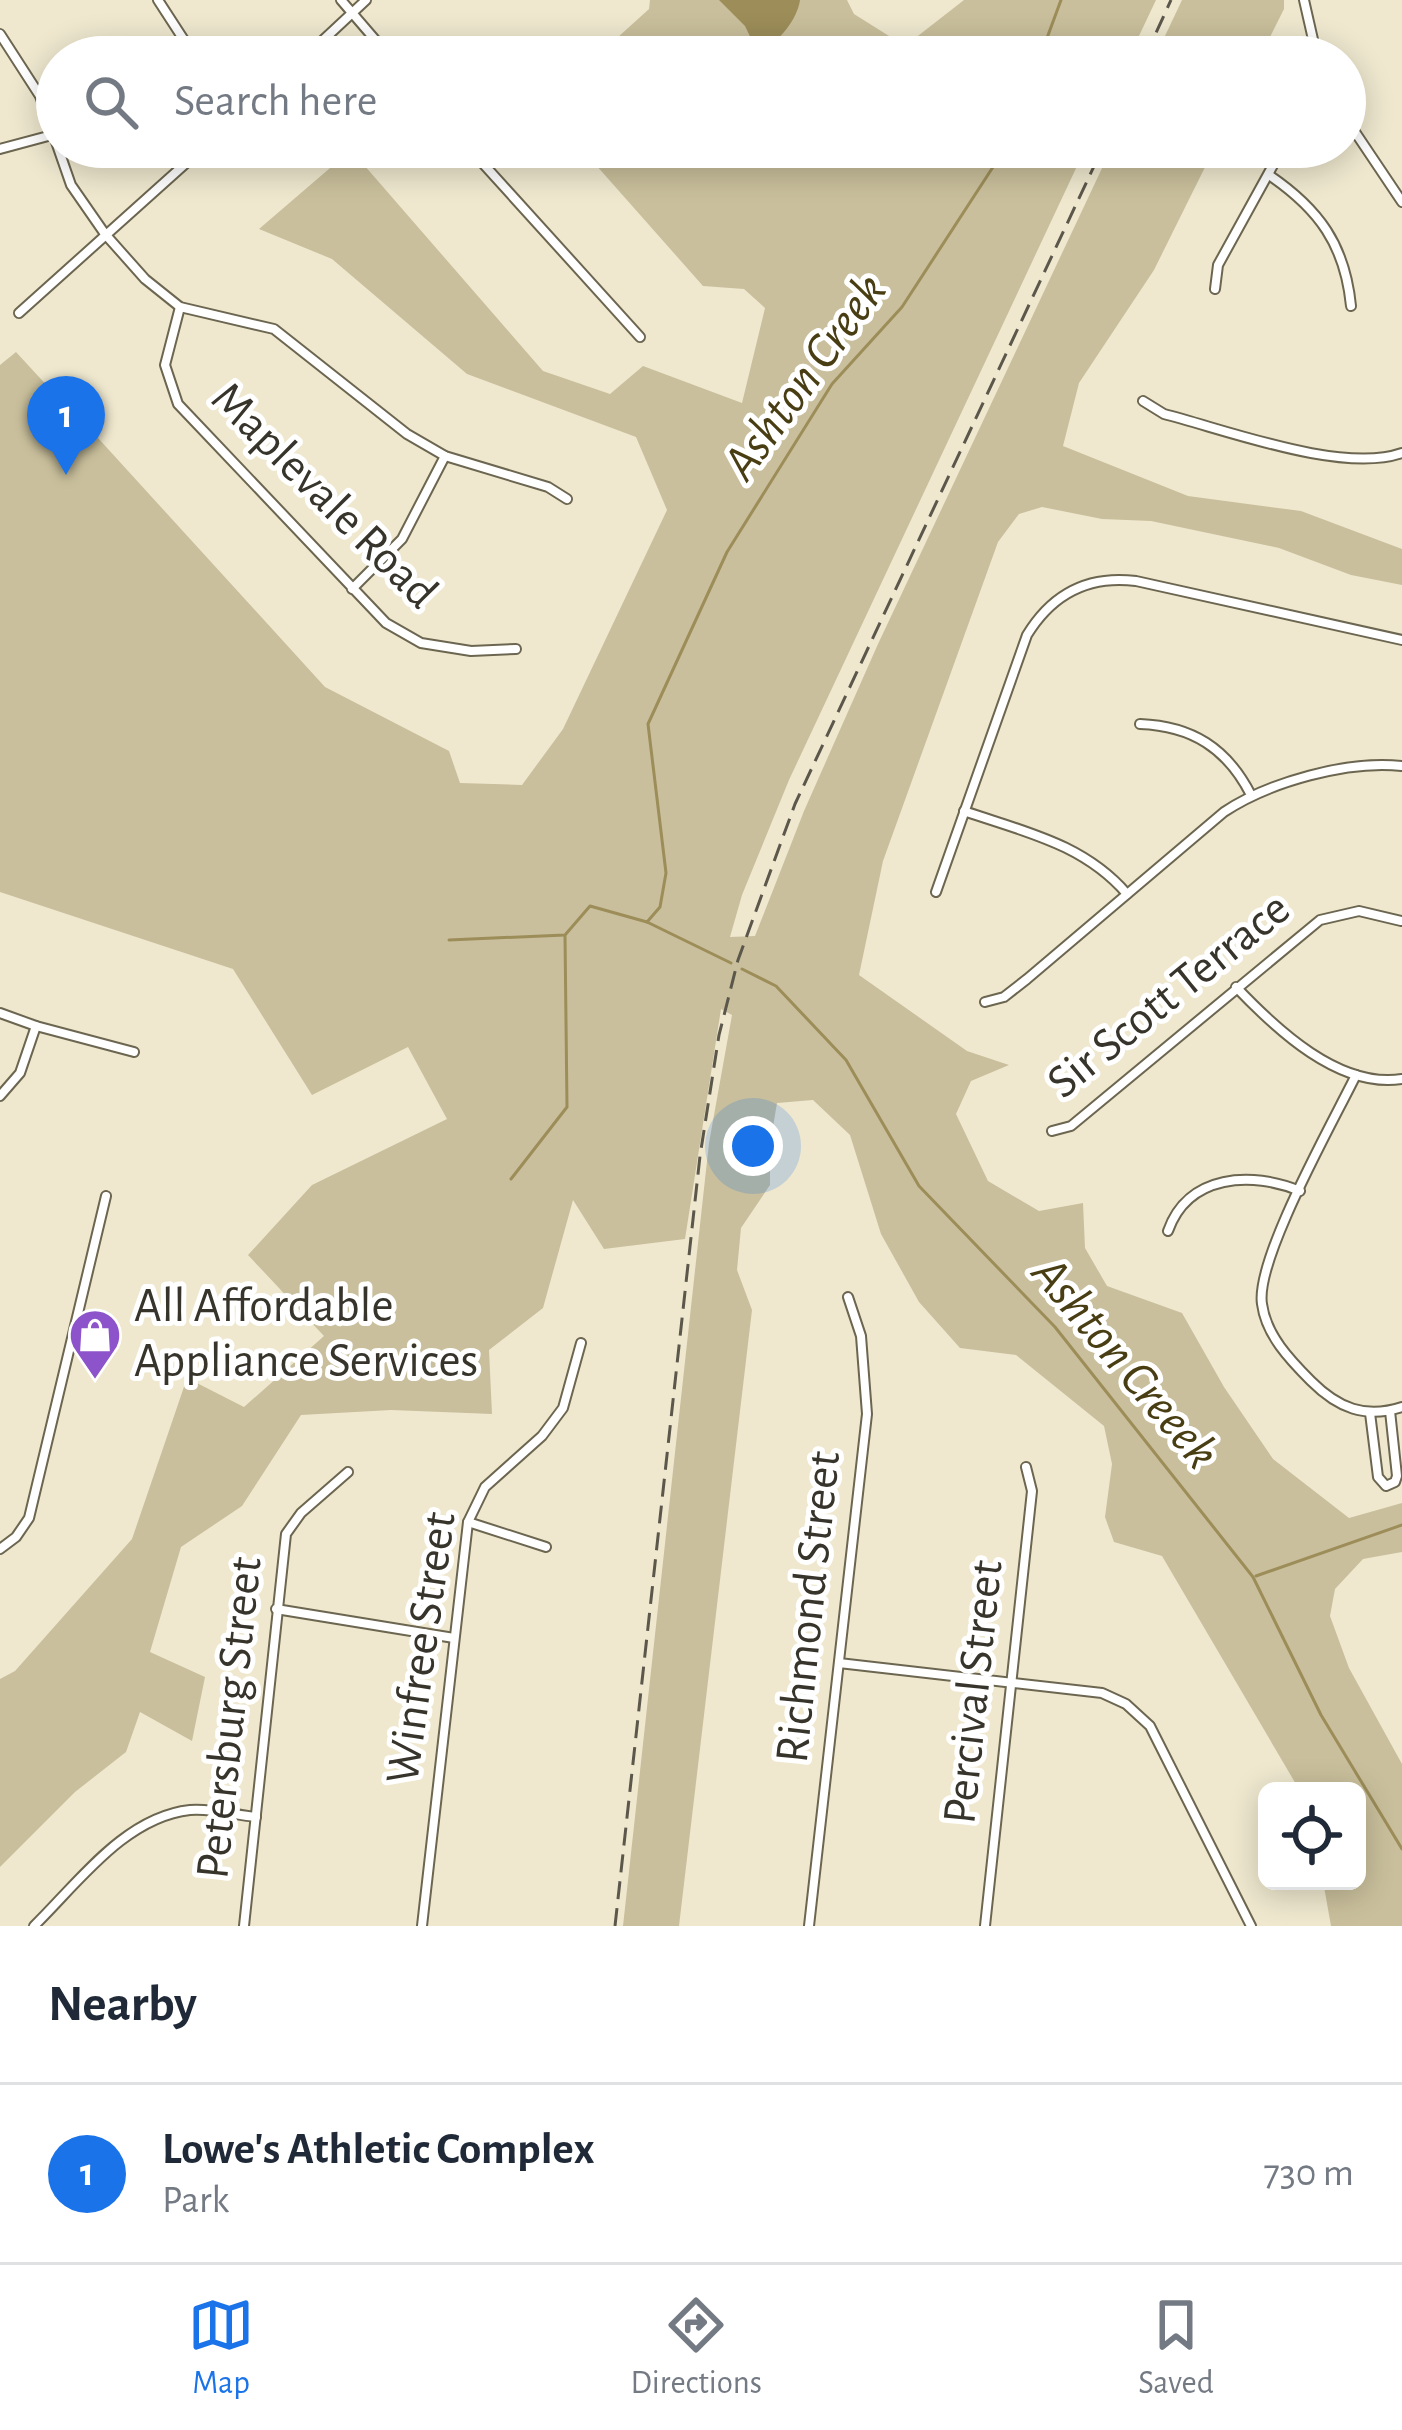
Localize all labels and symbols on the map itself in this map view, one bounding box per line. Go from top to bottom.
water label: Ashton Creek [713,265,896,490]
street label: Maplevale Road [202,374,446,618]
pin: 1 [27,376,105,475]
street label: Sir Scott Terrace [1039,884,1299,1108]
your location [723,1116,783,1176]
water label: Ashton Creeek [1022,1247,1228,1479]
place label: All Affordable Appliance Services [134,1283,478,1386]
shop icon: All Affordable Appliance Services [67,1307,123,1381]
street label: Richmond Street [769,1449,849,1765]
street label: Winfree Street [379,1509,465,1787]
street label: Petersburg Street [189,1555,271,1881]
street label: Percival Street [936,1558,1012,1826]

